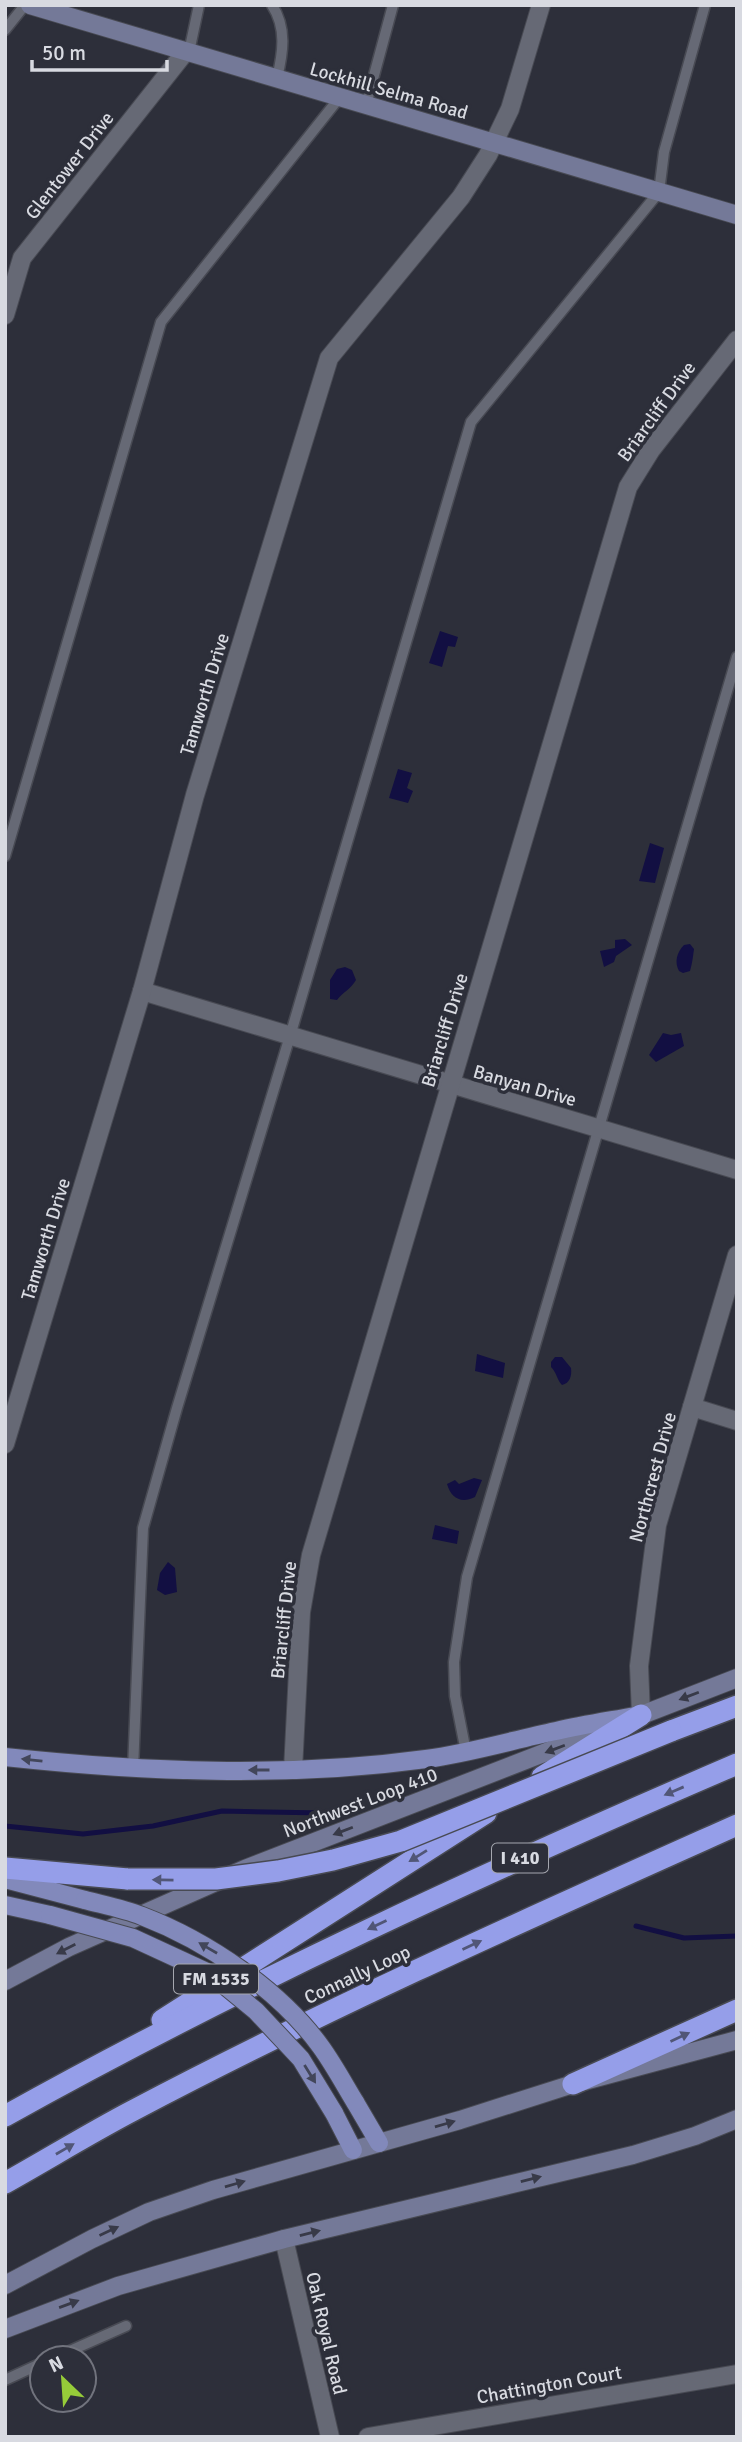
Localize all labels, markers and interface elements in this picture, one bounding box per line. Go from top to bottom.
scale bar [32,28,166,72]
text: 50 m [42,40,86,66]
street label: Lockhill Selma Road [307,57,471,125]
street label: Glentower Drive [20,107,119,224]
street label: Briarcliff Drive [612,357,701,466]
street label: Tamworth Drive [175,630,235,758]
street label: Briarcliff Drive [416,970,474,1090]
street label: Banyan Drive [470,1060,579,1112]
street label: Tamworth Drive [16,1175,76,1303]
street label: Northcrest Drive [624,1409,682,1545]
street label: Briarcliff Drive [266,1560,302,1680]
one-way arrow [679,1691,700,1702]
one-way arrow [544,1743,565,1754]
one-way arrow [21,1754,43,1765]
street label: Northwest Loop 410 [280,1762,441,1843]
one-way arrow [248,1764,270,1775]
one-way arrow [664,1785,684,1797]
one-way arrow [332,1826,353,1837]
road number: I 410 [492,1844,548,1872]
one-way arrow [408,1849,427,1862]
one-way arrow [152,1874,174,1886]
one-way arrow [367,1919,387,1930]
one-way arrow [461,1939,482,1950]
street label: Connally Loop [300,1940,414,2010]
one-way arrow [199,1942,218,1954]
one-way arrow [56,1943,76,1954]
road number: FM 1535 [174,1965,258,1994]
one-way arrow [670,2031,690,2043]
one-way arrow [303,2064,316,2084]
one-way arrow [435,2119,456,2129]
one-way arrow [55,2143,74,2156]
one-way arrow [520,2173,542,2184]
one-way arrow [224,2178,245,2188]
one-way arrow [99,2225,119,2237]
one-way arrow [299,2227,321,2238]
street label: Oak Royal Road [300,2270,352,2397]
one-way arrow [58,2298,79,2309]
north arrow [28,2344,98,2414]
text: N [45,2351,67,2378]
street label: Chattington Court [475,2360,624,2410]

